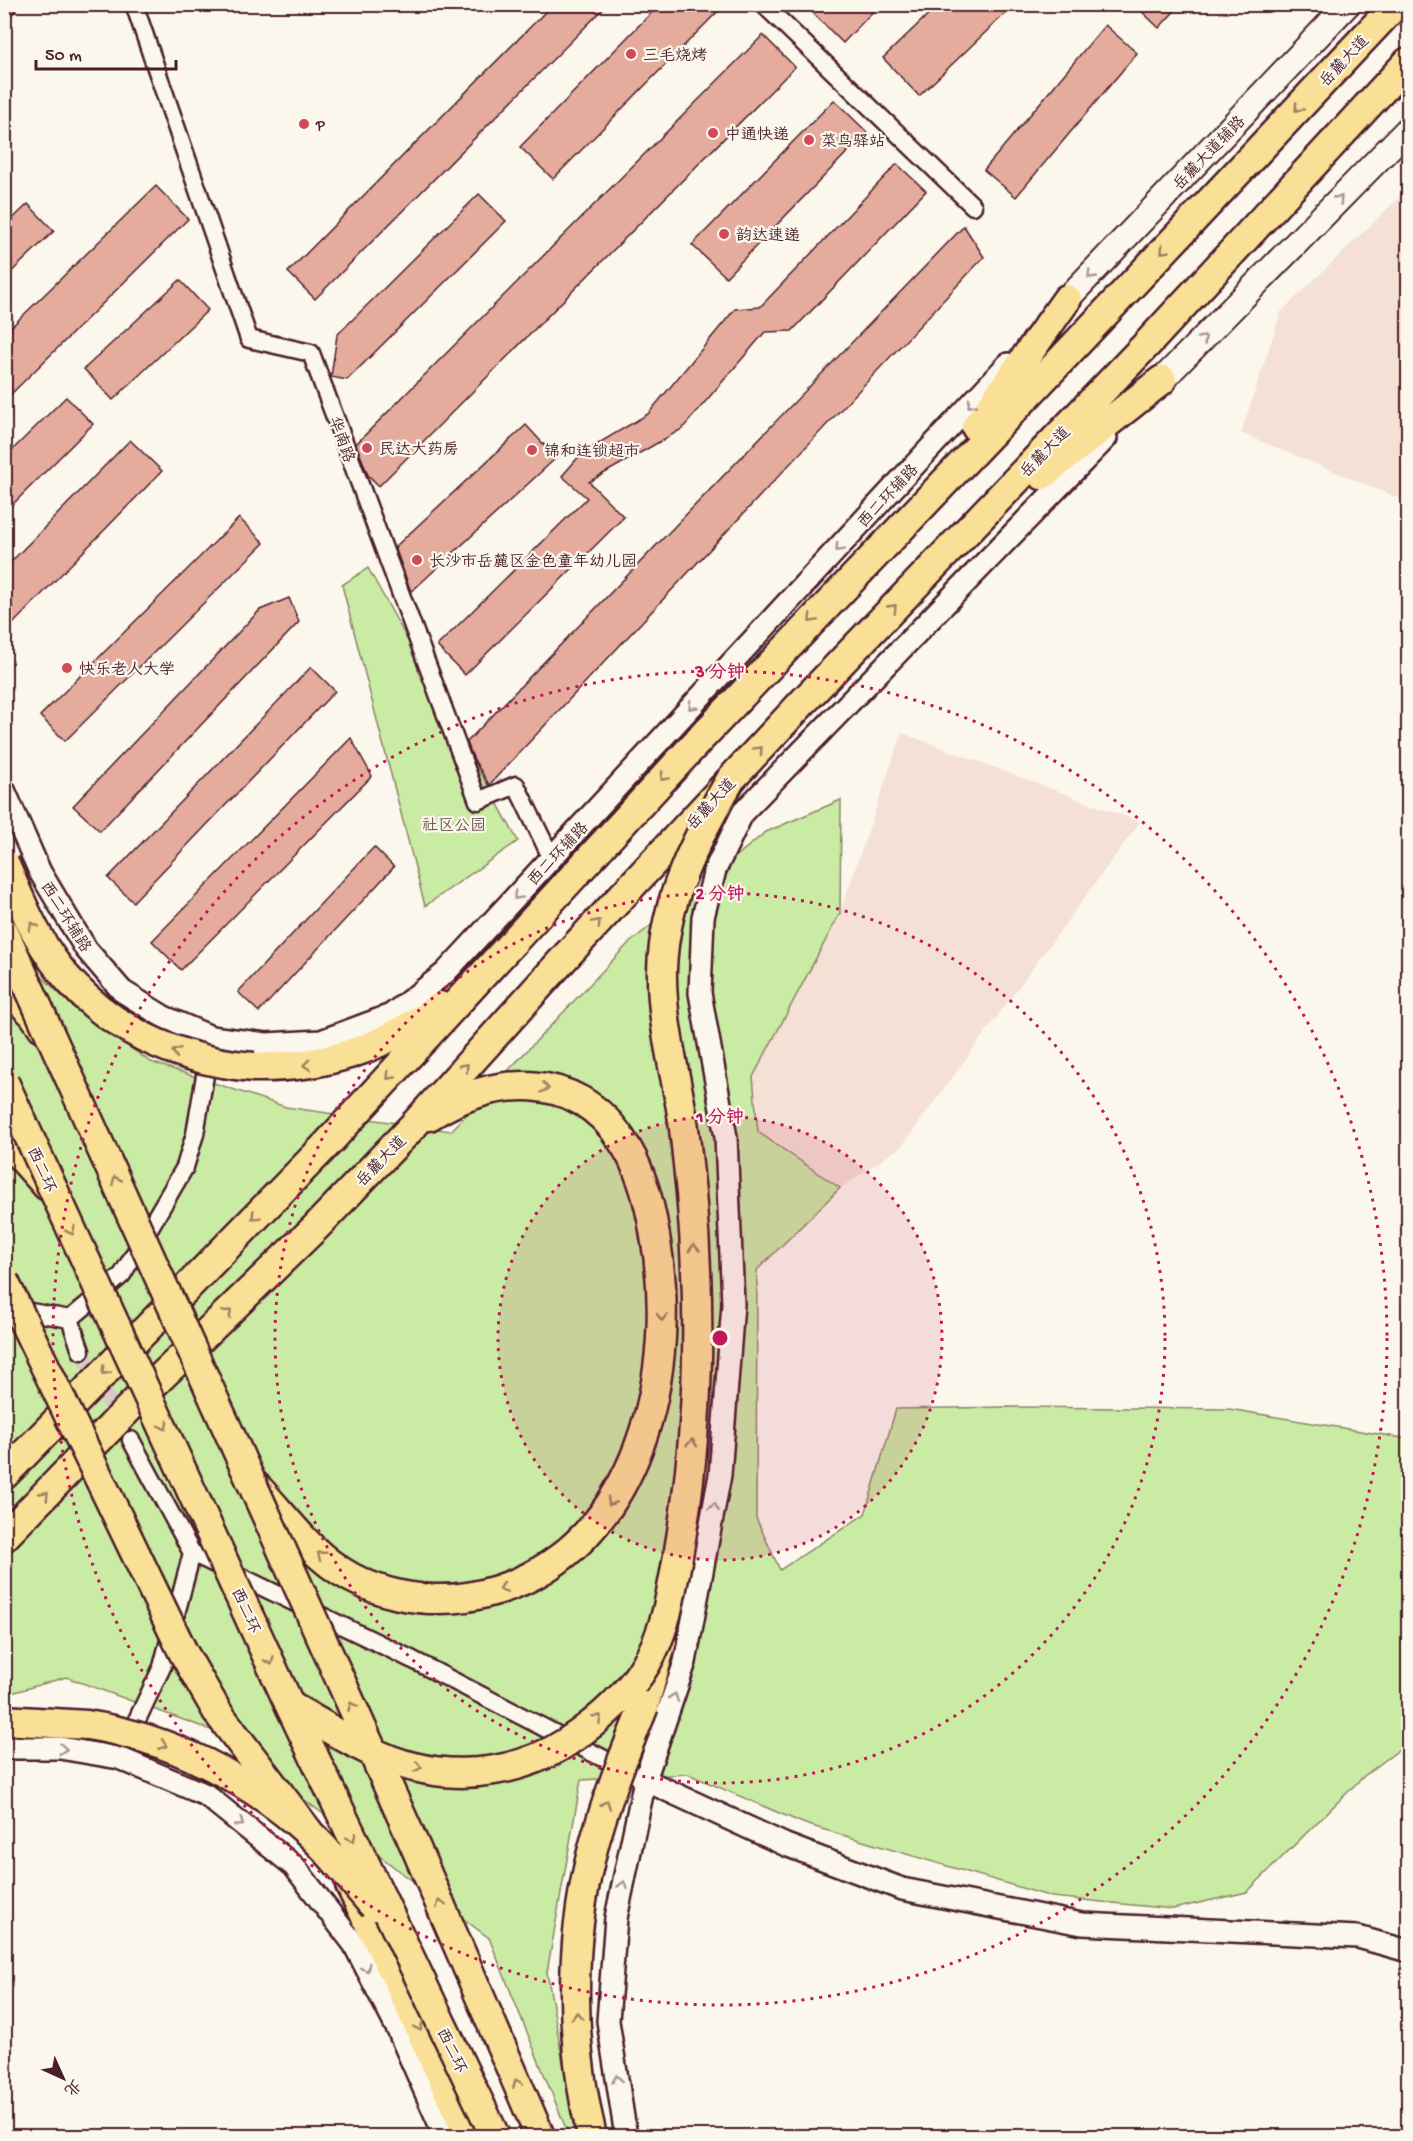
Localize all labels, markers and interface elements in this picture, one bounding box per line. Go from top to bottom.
street label: 岳麓大道 [1315,31,1374,92]
scale bar [36,33,176,71]
text: 50 m [45,46,82,67]
marker: 三毛烧烤 [624,47,638,61]
place label: 三毛烧烤 [643,47,707,67]
one-way arrow [1294,102,1305,112]
street label: 岳麓大道辅路 [1169,112,1251,196]
marker: P [297,117,311,131]
place label: P [315,118,325,137]
place label: 中通快递 [725,125,789,146]
marker: 中通快递 [706,126,720,140]
place label: 菜鸟驿站 [821,132,885,153]
marker: 菜鸟驿站 [802,133,816,147]
one-way arrow [1332,196,1343,207]
place label: 韵达速递 [736,226,800,247]
marker: 韵达速递 [717,227,731,241]
one-way arrow [1161,243,1172,254]
one-way arrow [1087,267,1098,278]
one-way arrow [1196,335,1207,345]
one-way arrow [967,397,978,408]
street label: 华南路 [323,414,359,466]
street label: 岳麓大道 [1016,422,1076,483]
place label: 民达大药房 [379,440,459,461]
marker: 民达大药房 [360,441,374,455]
place label: 锦和连锁超市 [544,442,640,463]
marker: 锦和连锁超市 [525,443,539,457]
street label: 西二环辅路 [854,460,924,533]
one-way arrow [835,540,846,551]
place label: 长沙市岳麓区金色童年幼儿园 [429,552,637,573]
marker: 长沙市岳麓区金色童年幼儿园 [410,553,424,567]
one-way arrow [885,605,896,616]
one-way arrow [808,613,819,623]
marker: 快乐老人大学 [60,661,74,675]
place label: 快乐老人大学 [79,661,175,681]
text: 3 分钟 [694,662,745,684]
one-way arrow [688,700,699,710]
one-way arrow [751,746,762,757]
one-way arrow [660,770,671,780]
street label: 岳麓大道 [682,774,741,835]
park label: 社区公园 [422,817,486,837]
street label: 西二环辅路 [524,818,594,891]
street label: 西二环辅路 [35,878,95,957]
text: 2 分钟 [695,884,745,906]
one-way arrow [513,889,524,900]
one-way arrow [590,920,601,930]
one-way arrow [28,921,40,932]
one-way arrow [171,1047,182,1059]
one-way arrow [303,1058,312,1070]
one-way arrow [458,1063,469,1074]
one-way arrow [387,1068,398,1079]
one-way arrow [540,1080,550,1093]
text: 1 分钟 [695,1107,744,1129]
street label: 岳麓大道 [352,1131,412,1192]
street label: 西二环 [21,1145,58,1196]
one-way arrow [111,1175,123,1186]
one-way arrow [251,1209,262,1219]
one-way arrow [64,1224,76,1235]
one-way arrow [688,1244,701,1253]
one-way arrow [221,1309,231,1320]
one-way arrow [656,1312,669,1321]
centre of rings [710,1328,730,1348]
one-way arrow [101,1363,112,1374]
one-way arrow [156,1420,168,1431]
one-way arrow [685,1438,698,1448]
one-way arrow [38,1492,49,1502]
one-way arrow [606,1496,618,1506]
one-way arrow [707,1502,720,1512]
one-way arrow [316,1552,327,1563]
one-way arrow [498,1581,509,1594]
street label: 西二环 [225,1586,262,1637]
one-way arrow [263,1655,275,1666]
one-way arrow [666,1692,679,1703]
one-way arrow [348,1702,360,1713]
one-way arrow [591,1714,602,1725]
one-way arrow [157,1738,168,1751]
one-way arrow [58,1742,67,1755]
one-way arrow [412,1760,422,1773]
one-way arrow [599,1799,612,1810]
one-way arrow [233,1815,244,1826]
one-way arrow [345,1832,357,1843]
one-way arrow [616,1881,629,1891]
one-way arrow [435,1899,447,1910]
one-way arrow [359,1962,370,1973]
one-way arrow [570,2012,583,2021]
one-way arrow [411,2021,423,2032]
street label: 西二环 [431,2026,469,2077]
north arrow [33,2048,93,2108]
text: 北 [59,2074,84,2099]
one-way arrow [612,2074,624,2083]
one-way arrow [512,2078,524,2089]

